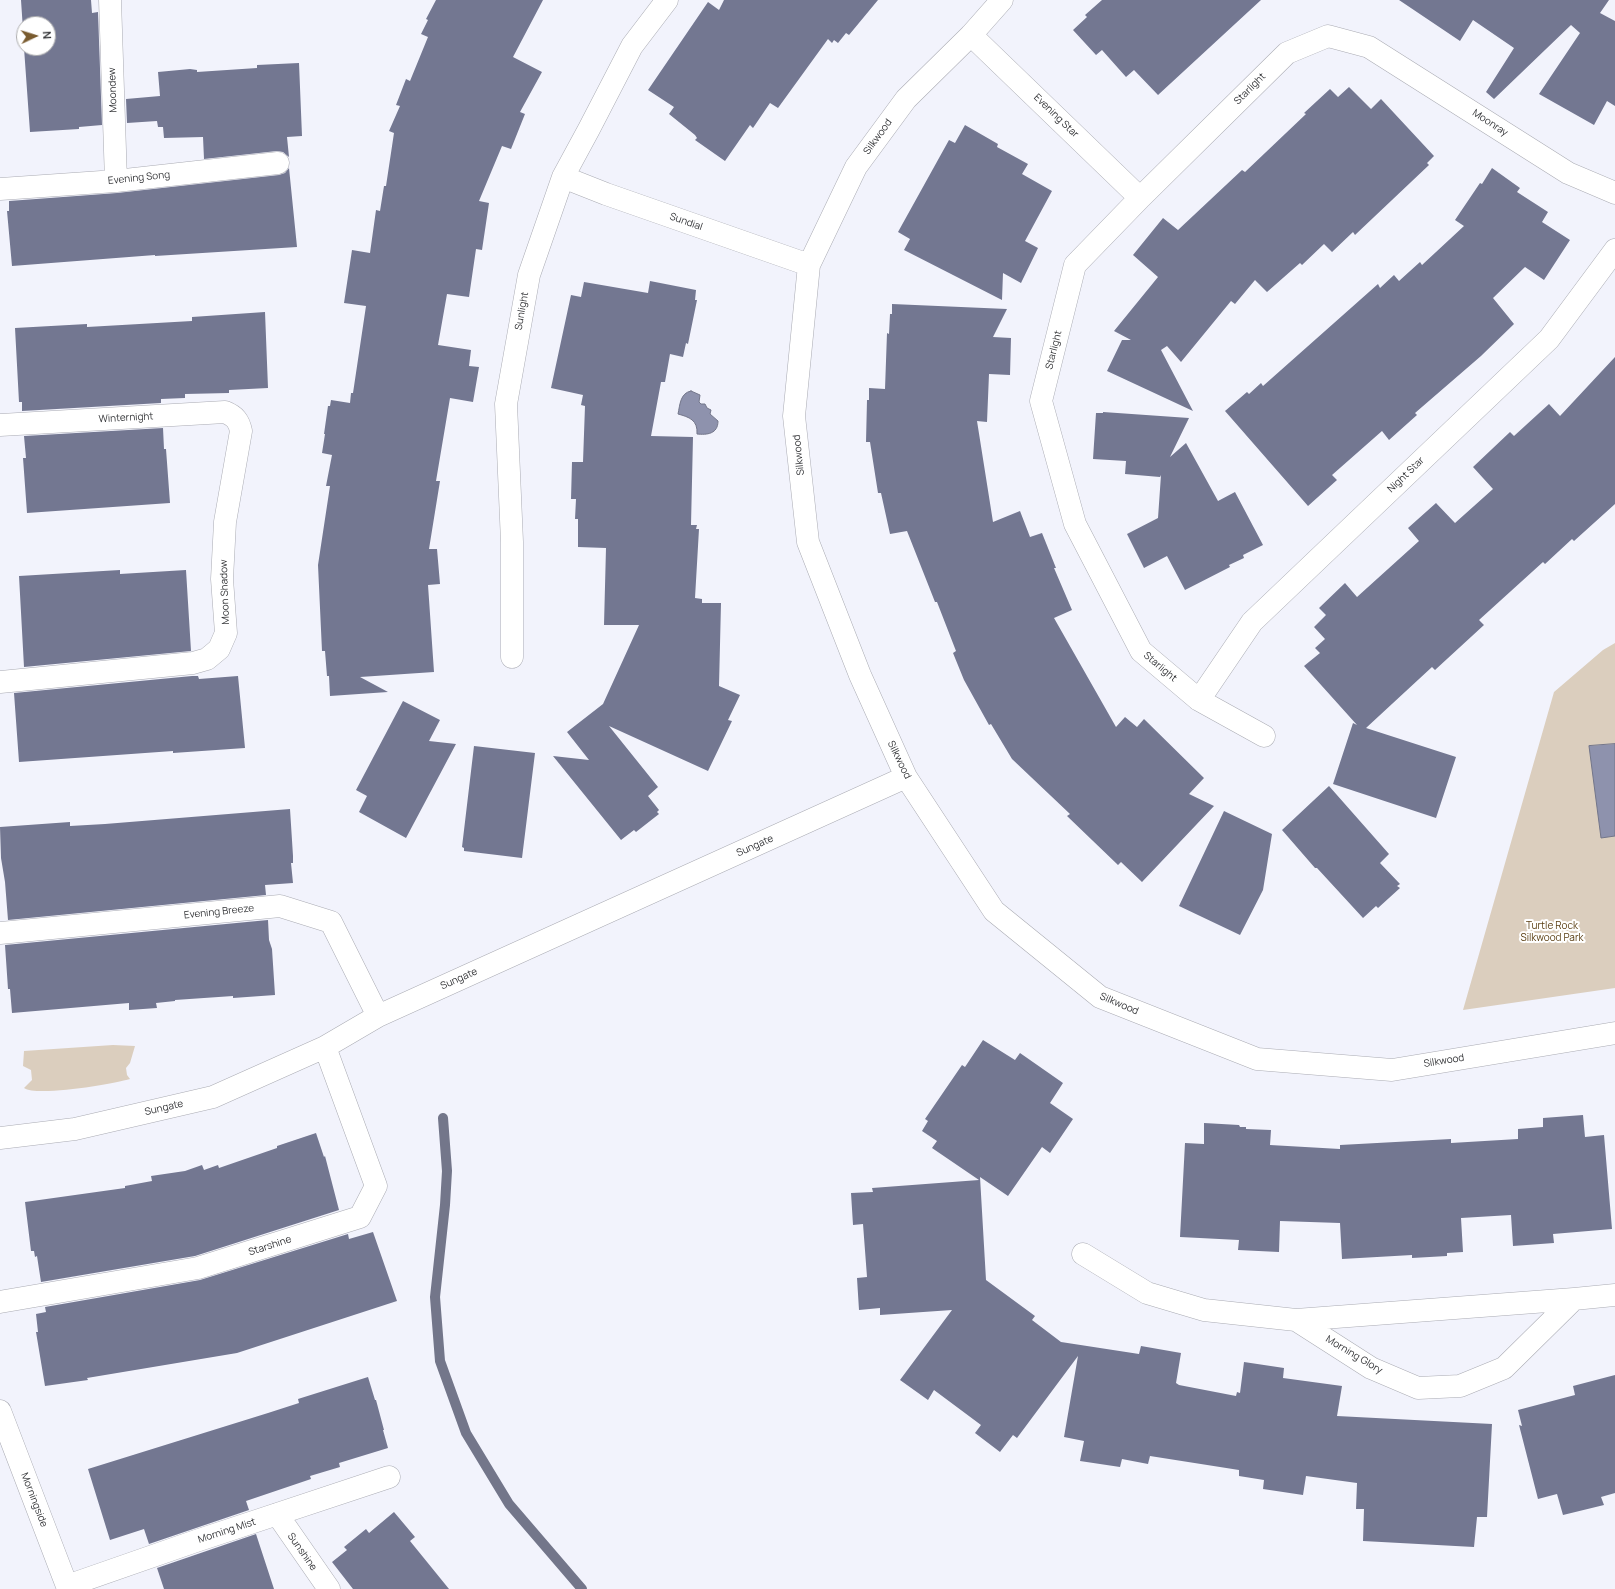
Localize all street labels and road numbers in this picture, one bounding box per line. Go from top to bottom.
street label: Moondew [106,67,120,113]
street label: Starlight [1232,71,1268,107]
street label: Evening Star [1031,92,1081,140]
street label: Moonray [1470,107,1510,139]
street label: Silkwood [861,117,895,157]
street label: Evening Song [107,169,171,187]
street label: Sundial [668,211,704,233]
street label: Sunlight [513,291,531,331]
street label: Starlight [1043,329,1065,371]
street label: Winternight [98,411,154,425]
street label: Silkwood [791,434,807,476]
street label: Night Star [1385,455,1427,495]
street label: Moon Shadow [218,559,232,625]
street label: Starlight [1141,650,1179,684]
street label: Silkwood [885,739,913,781]
street label: Sungate [735,833,775,859]
street label: Evening Breeze [183,902,255,922]
street label: Sungate [439,966,479,992]
street label: Silkwood [1098,990,1140,1018]
street label: Silkwood [1423,1052,1465,1070]
street label: Sungate [144,1098,184,1118]
street label: Starshine [247,1233,293,1259]
street label: Morning Glory [1323,1333,1385,1377]
street label: Morningside [18,1471,50,1529]
street label: Morning Mist [197,1516,257,1546]
street label: Sunshine [285,1531,319,1573]

